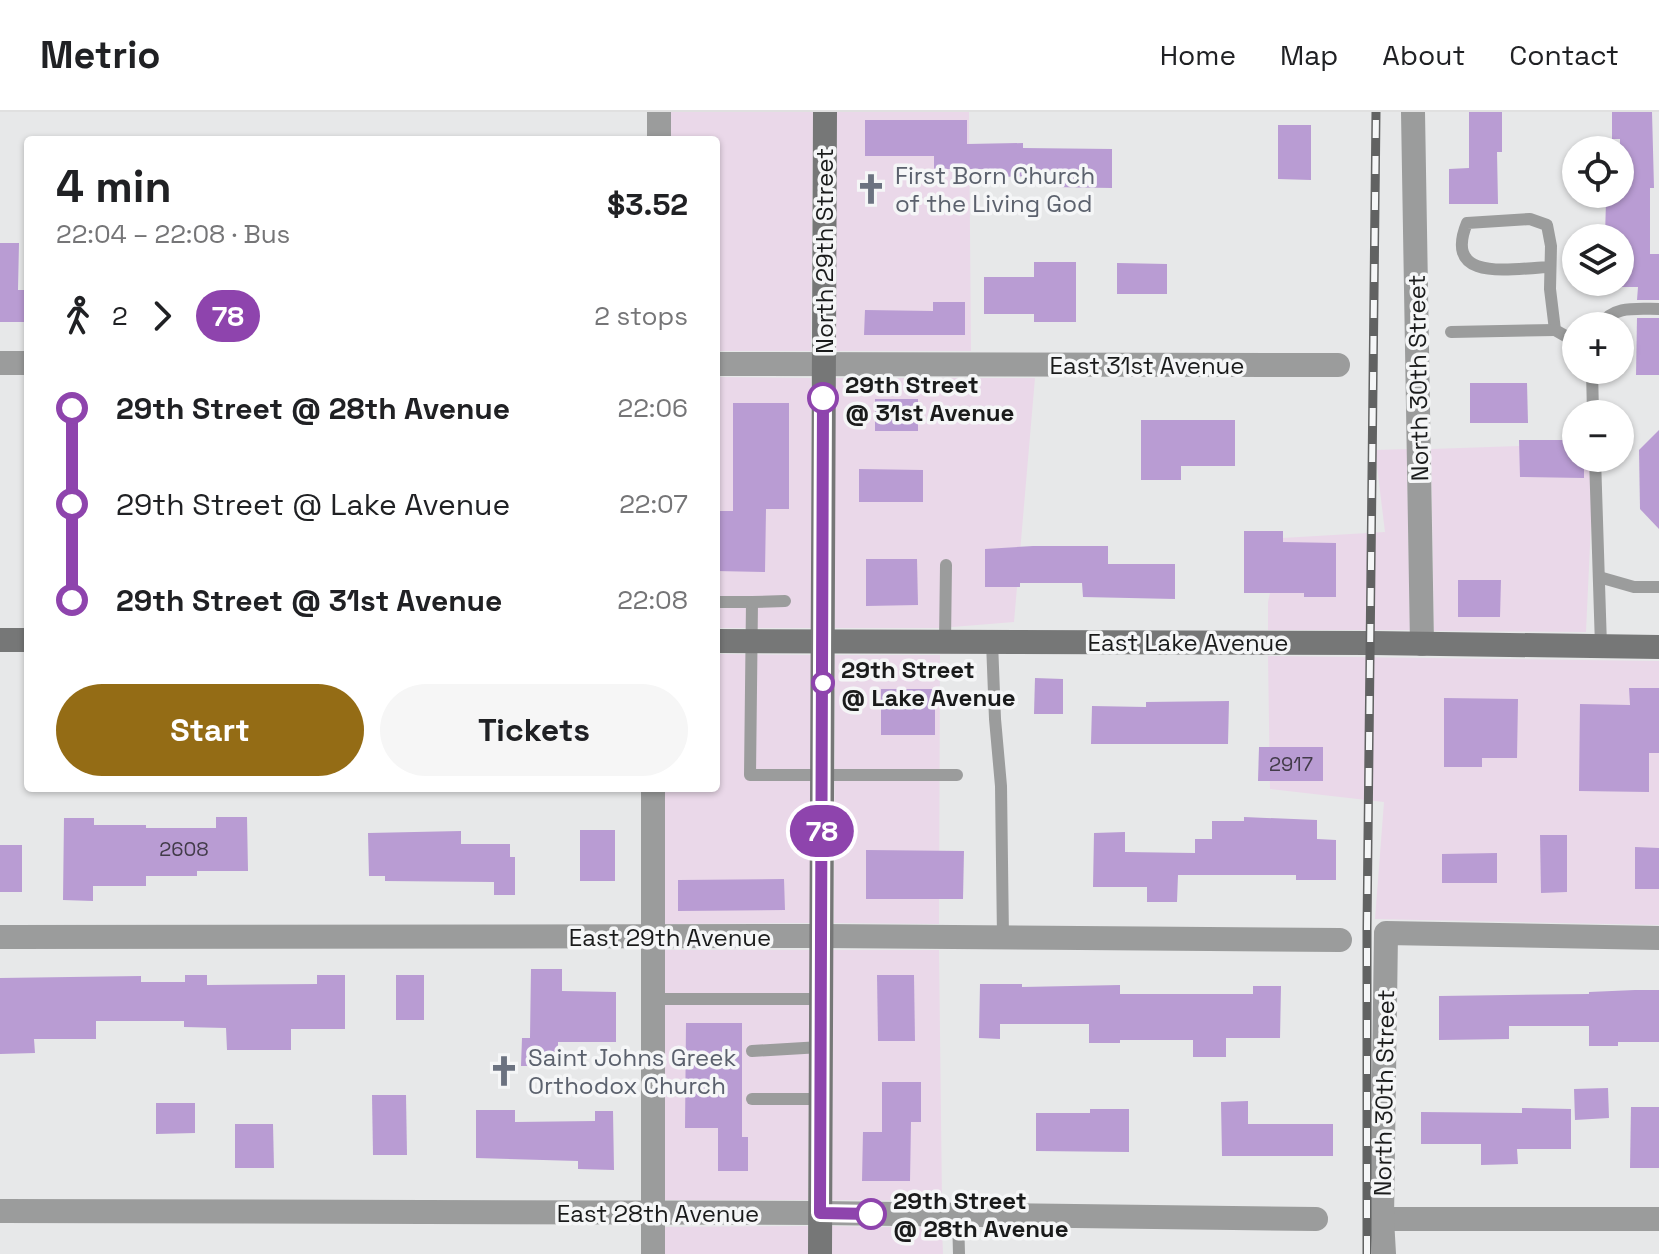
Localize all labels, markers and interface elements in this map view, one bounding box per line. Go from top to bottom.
text: Metrio [40,31,161,79]
text: Home [1160,37,1236,73]
text: Map [1280,37,1338,73]
text: About [1382,37,1465,73]
text: Contact [1509,37,1619,73]
map controls [1562,136,1634,472]
button: locate [1562,136,1634,208]
street label: North 29th Street [809,148,840,354]
text: 4 min [56,159,172,215]
place label: First Born Church of the Living God [895,160,1095,219]
church icon: First Born Church of the Living God [854,172,888,206]
text: $3.52 [607,185,688,224]
text: 22:04 – 22:08 · Bus [56,217,290,251]
button: layers [1562,224,1634,296]
street label: North 30th Street [1401,274,1435,482]
icon: walk [56,294,100,338]
icon: forward [140,294,184,338]
text: 78 [212,298,244,334]
text: 2 [112,299,128,333]
text: 2 stops [594,299,688,333]
button: + [1562,312,1634,384]
street label: East 31st Avenue [1049,350,1245,381]
place label: 29th Street @ 31st Avenue [845,369,1014,428]
marker: 29th Street @ 31st Avenue [808,383,838,413]
text: 29th Street @ 28th Avenue [116,389,510,428]
text: 22:06 [617,391,688,425]
button: − [1562,400,1634,472]
text: 29th Street @ Lake Avenue [116,485,510,524]
text: 22:07 [619,487,688,521]
text: 29th Street @ 31st Avenue [116,581,502,620]
text: 22:08 [617,583,688,617]
street label: East Lake Avenue [1088,627,1288,658]
place label: 29th Street @ Lake Avenue [841,654,1016,713]
marker: 29th Street @ Lake Avenue [812,672,834,694]
button: Start [56,684,364,776]
button: Tickets [380,684,688,776]
house number: 2917 [1269,751,1313,777]
line badge: 78 [786,805,858,857]
text: 78 [806,813,838,849]
house number: 2608 [159,836,209,862]
street label: East 29th Avenue [569,922,771,953]
street label: North 30th Street [1367,989,1401,1197]
place label: Saint Johns Greek Orthodox Church [528,1042,737,1101]
church icon: Saint Johns Greek Orthodox Church [487,1054,521,1088]
place label: 29th Street @ 28th Avenue [893,1185,1069,1244]
street label: East 28th Avenue [557,1198,759,1229]
marker: 29th Street @ 28th Avenue [856,1199,886,1229]

